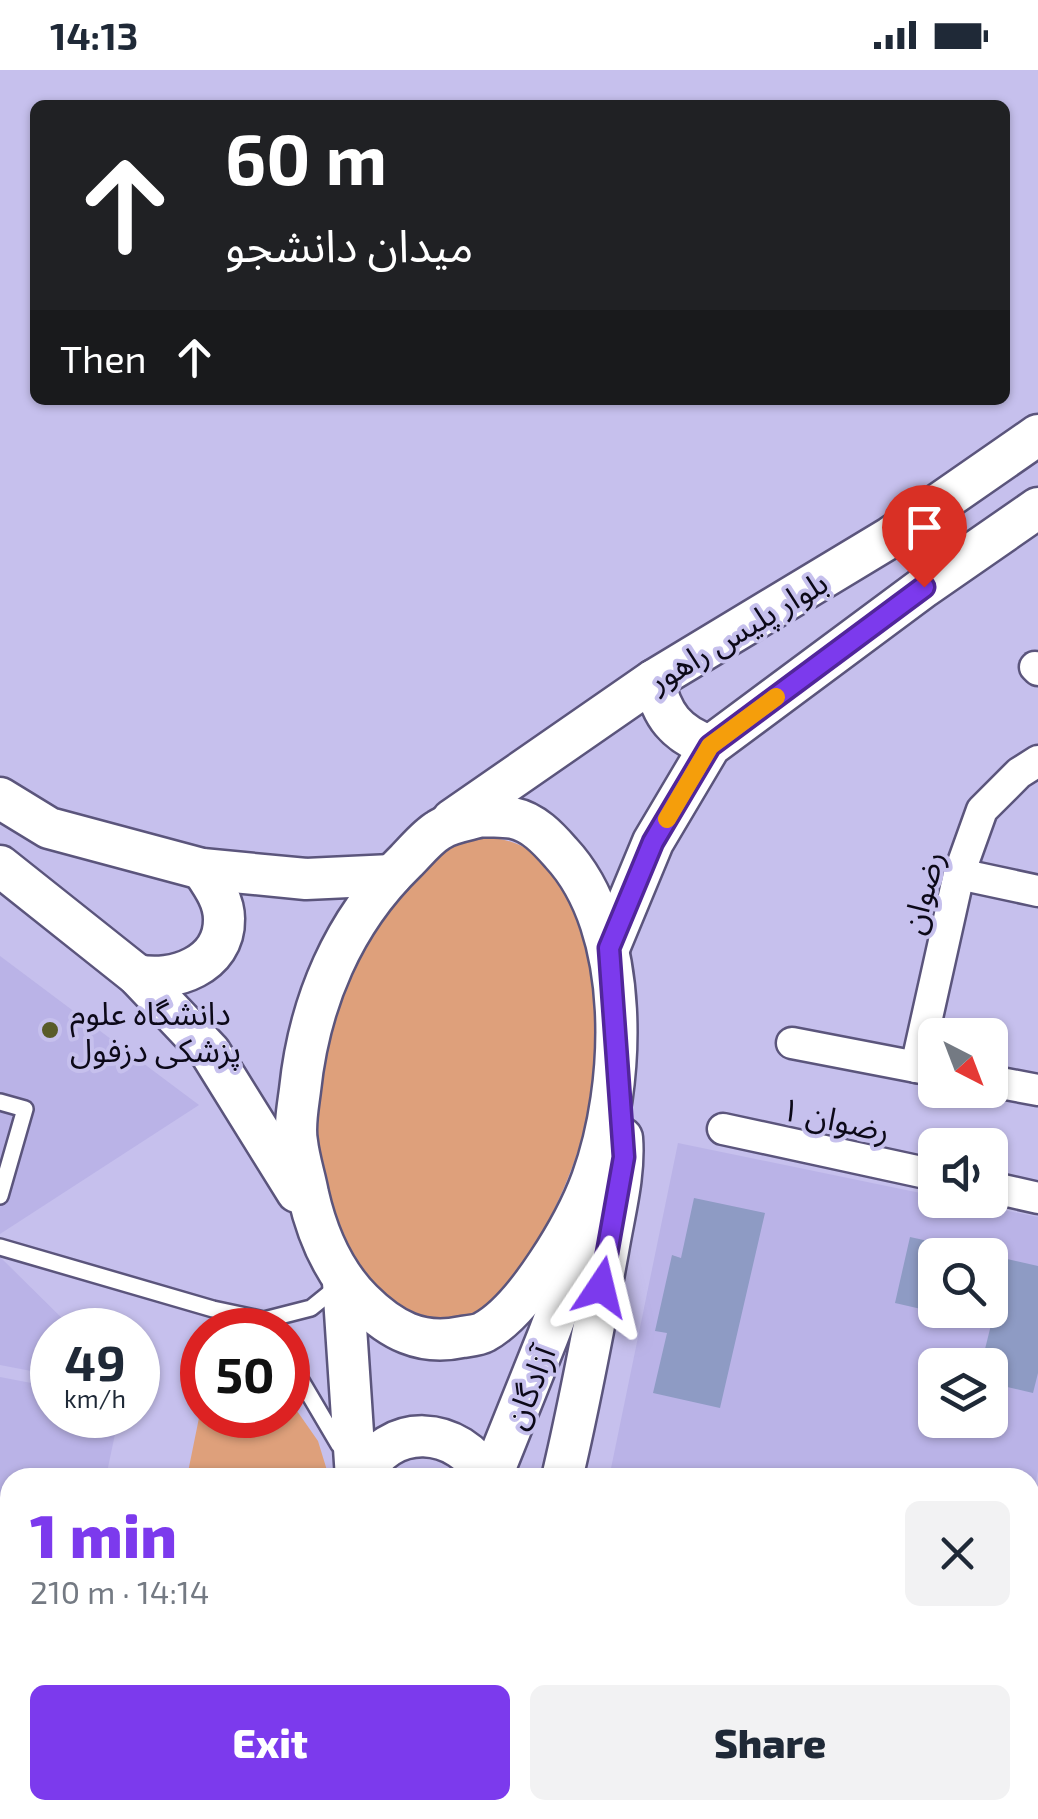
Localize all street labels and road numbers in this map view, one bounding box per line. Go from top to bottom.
street label: بلوار پلیس راهور [640,562,835,702]
street label: رضوان [892,846,952,938]
street label: رضوان ۱ [778,1088,894,1150]
street label: آزادگان [494,1339,564,1435]

